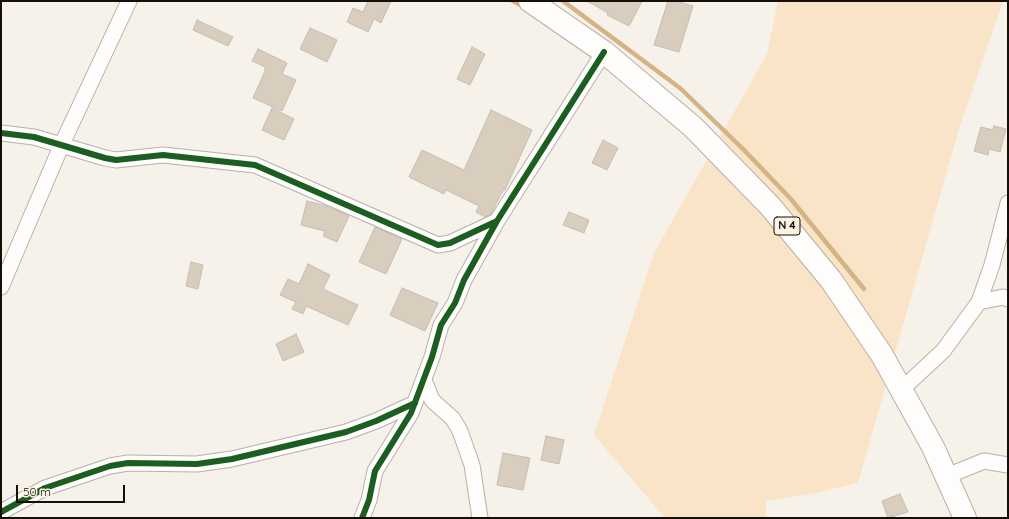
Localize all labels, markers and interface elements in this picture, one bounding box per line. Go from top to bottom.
road number: N 4 [774,217,800,235]
scale bar [18,477,127,503]
text: 50 m [23,484,51,499]

